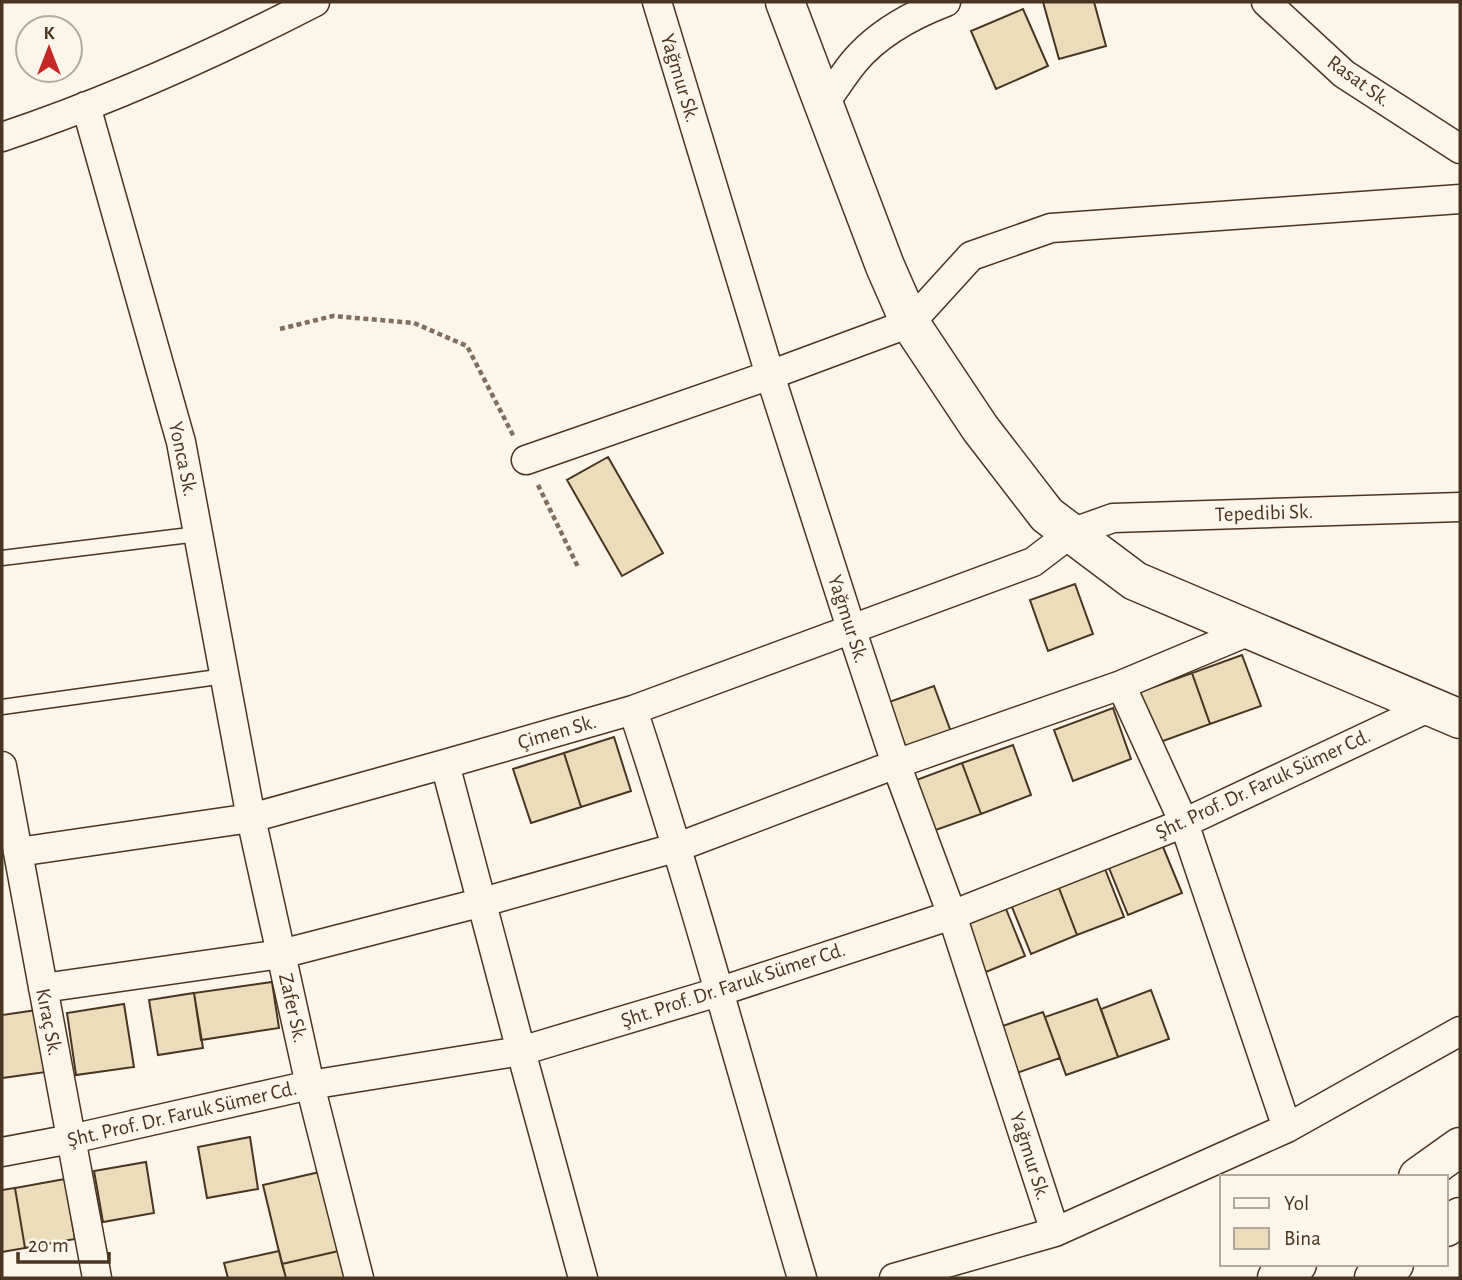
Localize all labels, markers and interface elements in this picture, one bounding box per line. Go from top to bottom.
north arrow [14,14,84,84]
text: K [43,24,55,43]
street label: Yağmur Sk. [657,31,703,125]
street label: Rasat Sk. [1323,51,1395,111]
street label: Yonca Sk. [165,420,201,498]
street label: Tepedibi Sk. [1214,501,1314,525]
street label: Yağmur Sk. [824,572,872,666]
street label: Çimen Sk. [515,711,599,753]
street label: Şht. Prof. Dr. Faruk Sümer Cd. [1152,725,1374,843]
street label: Şht. Prof. Dr. Faruk Sümer Cd. [618,939,848,1031]
street label: Zafer Sk. [275,971,311,1045]
street label: Kıraç Sk. [32,986,66,1058]
street label: Şht. Prof. Dr. Faruk Sümer Cd. [65,1077,299,1151]
street label: Yağmur Sk. [1006,1109,1054,1203]
legend [1220,1175,1448,1266]
text: Yol [1284,1193,1309,1214]
scale bar [18,1220,108,1264]
text: Bina [1284,1228,1321,1249]
text: 20 m [28,1235,69,1256]

